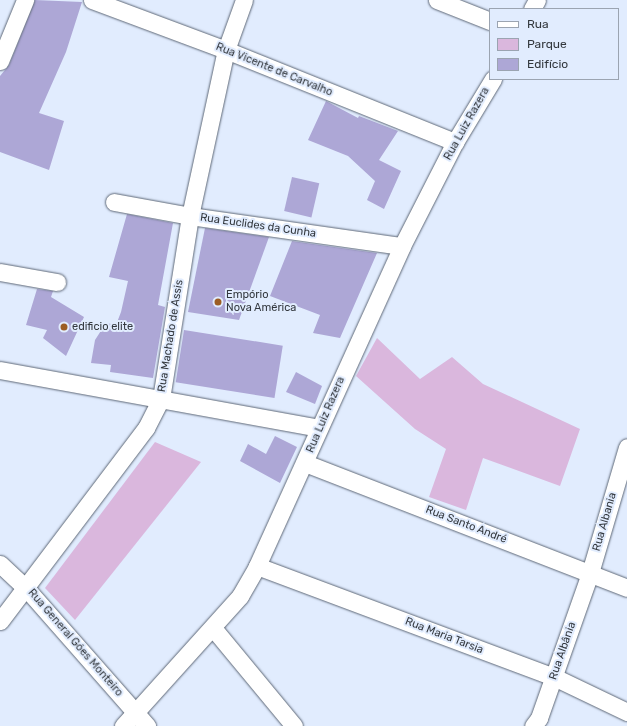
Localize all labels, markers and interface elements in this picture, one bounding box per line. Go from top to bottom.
legend [489,8,619,80]
text: Rua [527,17,549,31]
text: Parque [527,37,567,51]
street label: Rua Vicente de Carvalho [214,40,334,100]
text: Edifício [527,57,568,71]
street label: Rua Luiz Razera [442,85,492,163]
street label: Rua Euclides da Cunha [199,211,317,241]
street label: Rua Machado de Assis [156,279,186,393]
place label: Empório Nova América [226,289,297,315]
marker: Empório Nova América [213,297,223,307]
place label: edificio elite [72,320,133,334]
marker: edificio elite [59,322,69,332]
street label: Rua Luiz Razera [304,375,348,455]
street label: Rua Albania [590,491,620,553]
street label: Rua Santo André [423,503,509,547]
street label: Rua General Góes Monteiro [25,587,125,699]
street label: Rua Maria Tarsia [403,615,485,657]
street label: Rua Albânia [547,620,579,682]

